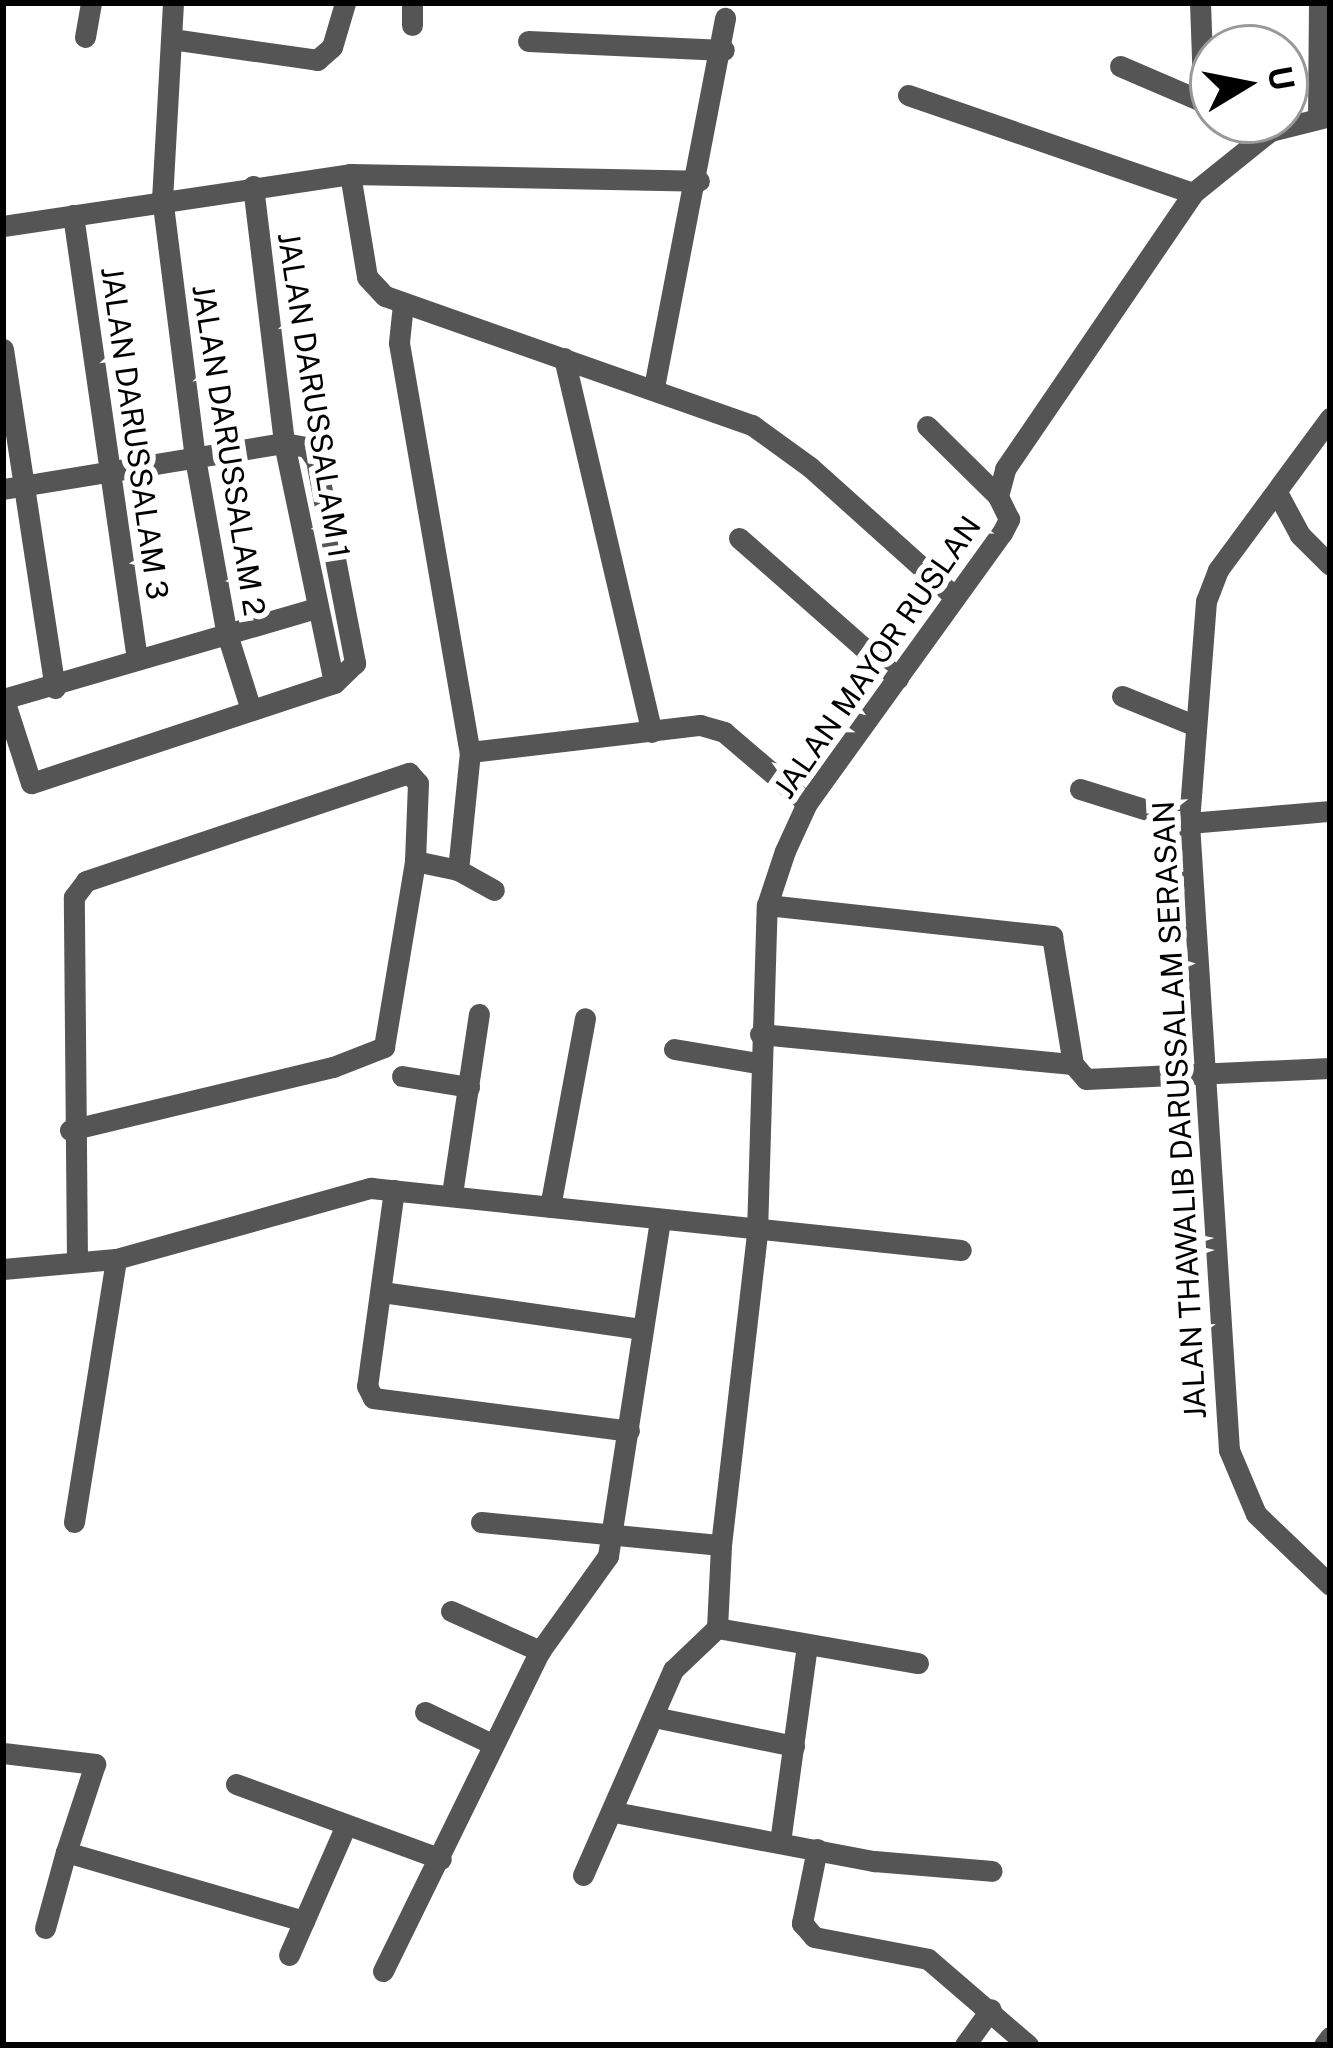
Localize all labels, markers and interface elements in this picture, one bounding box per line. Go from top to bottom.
north arrow [1189,24,1309,144]
text: U [1261,63,1302,93]
street label: JALAN DARUSSALAM 1 [270,230,358,560]
street label: JALAN DARUSSALAM 3 [94,264,176,602]
street label: JALAN DARUSSALAM 2 [185,282,273,618]
street label: JALAN MAYOR RUSLAN [766,509,988,805]
street label: JALAN THAWALIB DARUSSALAM SERASAN [1145,800,1213,1420]

